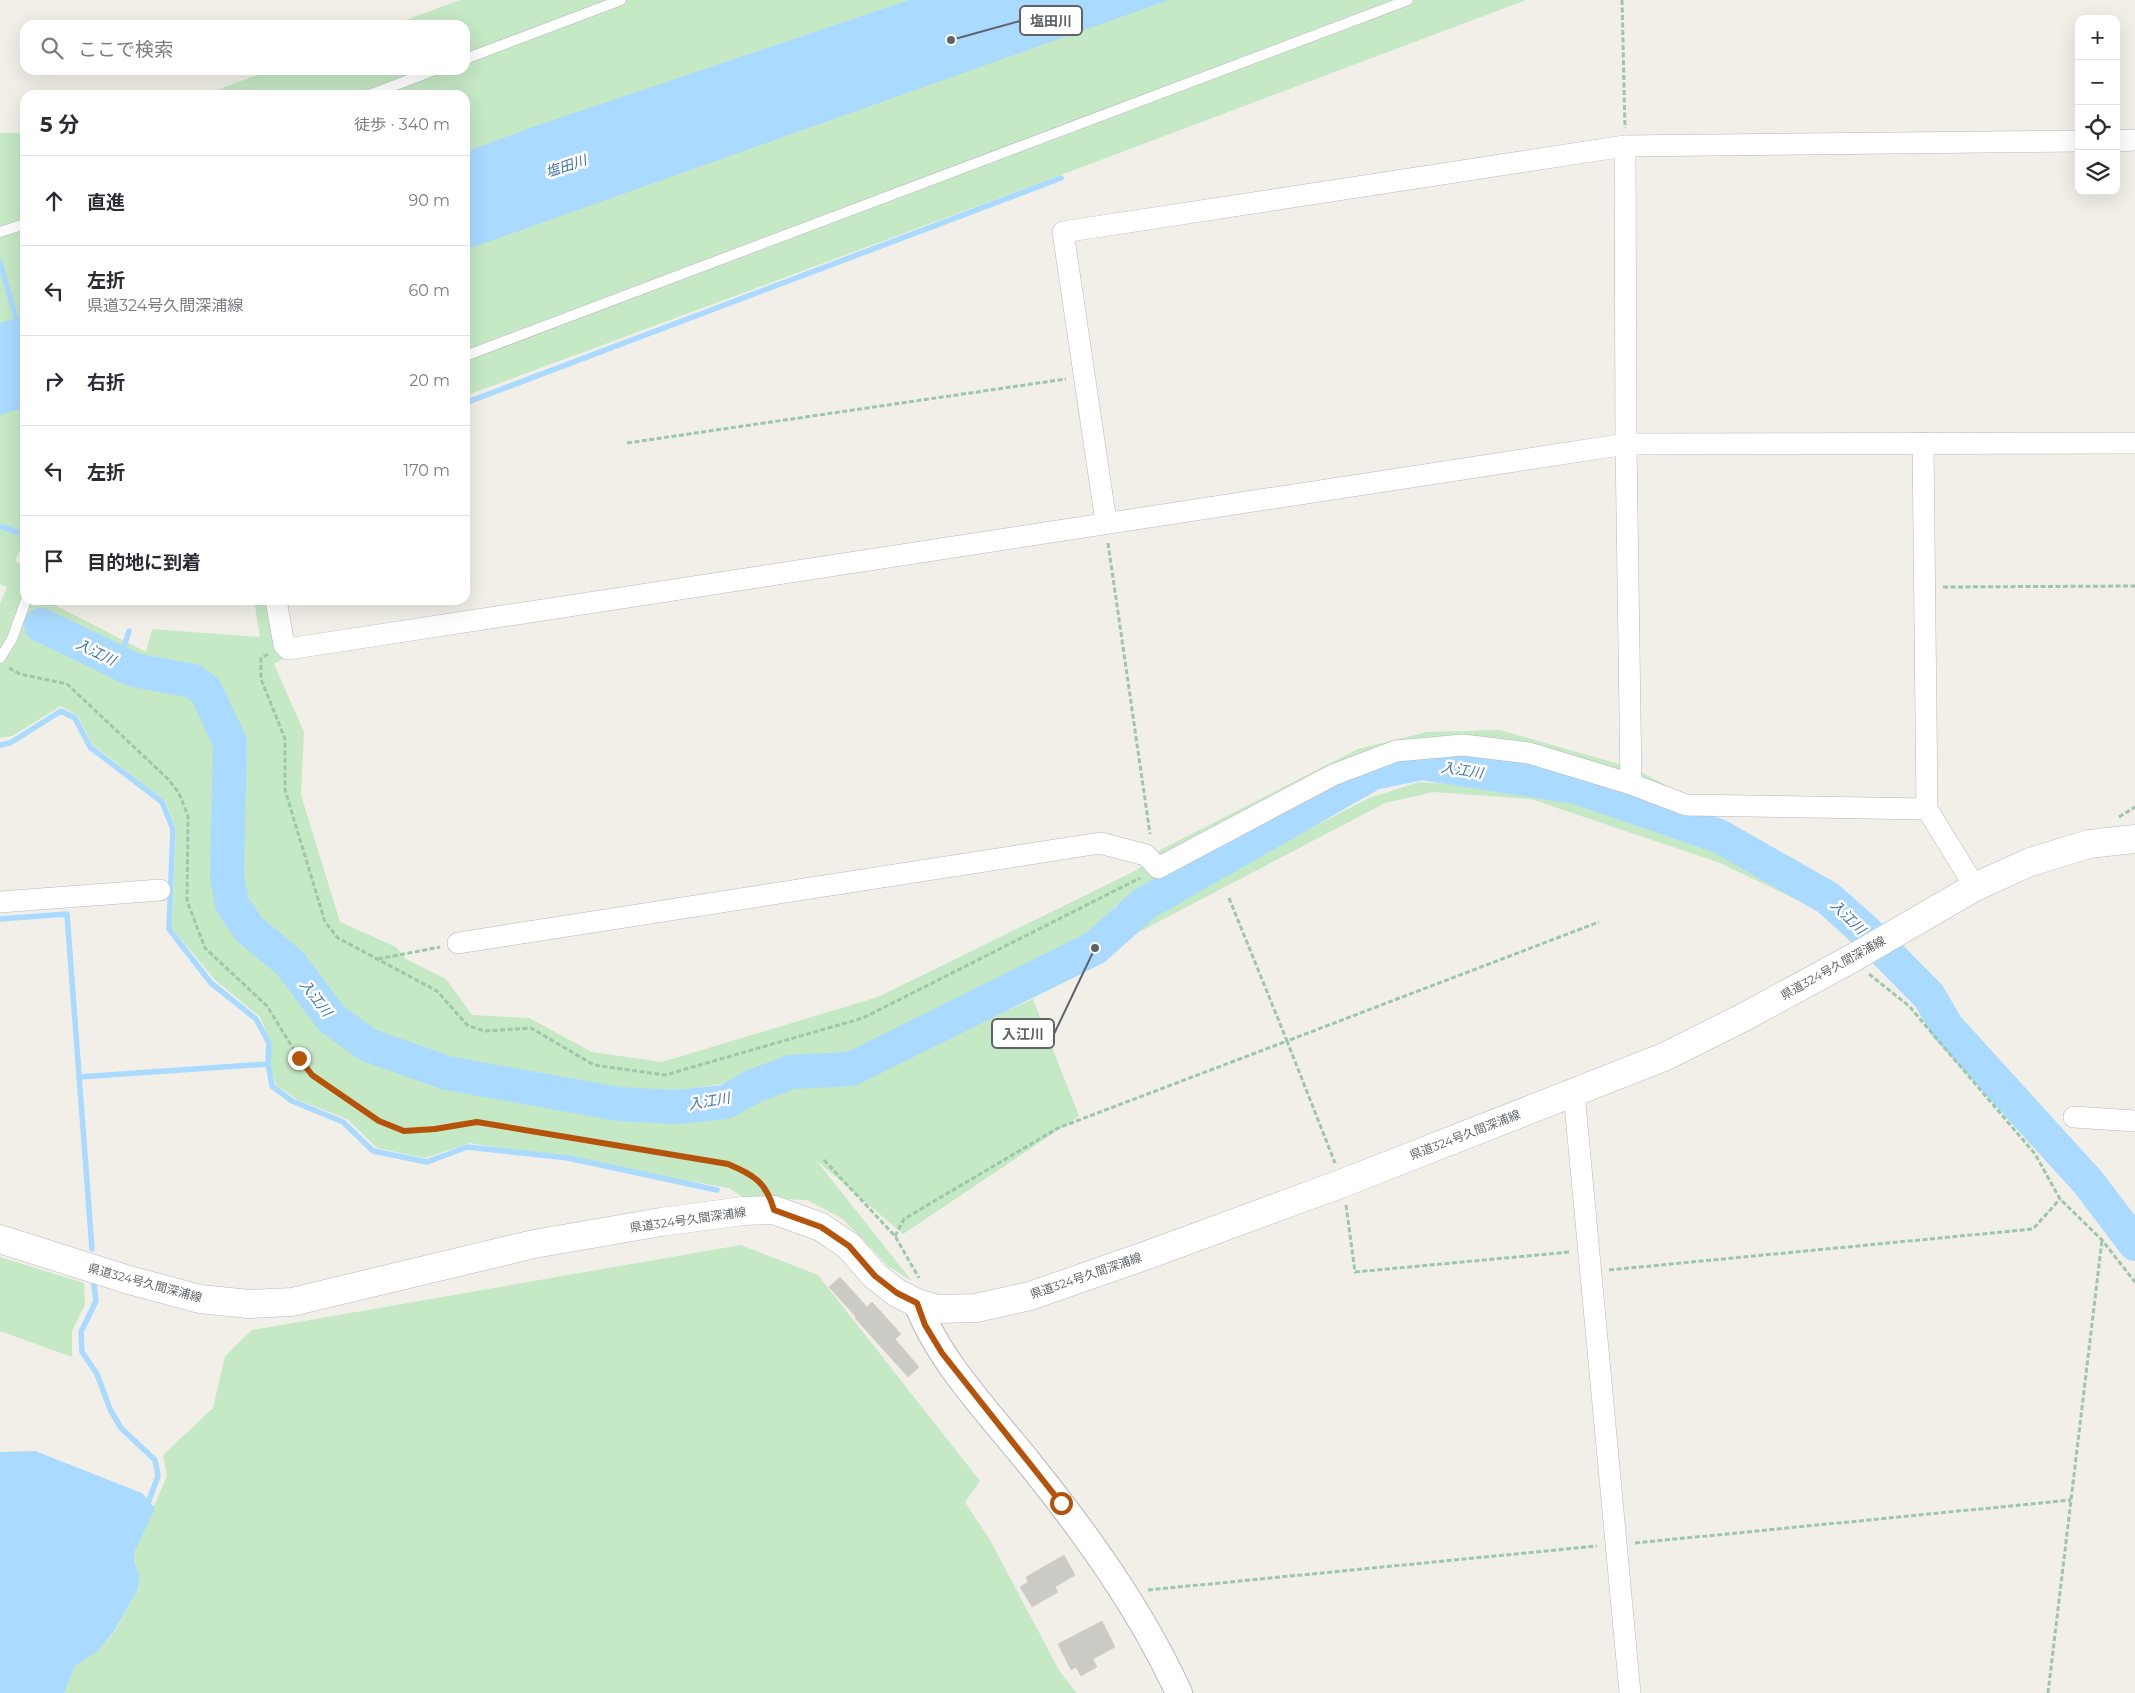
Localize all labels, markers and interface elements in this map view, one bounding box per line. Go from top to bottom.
callout: 塩田川 [1020,6,1082,35]
text: 塩田川 [1030,12,1072,30]
map controls [2075,15,2120,195]
button: + [2075,15,2120,60]
search box [20,20,470,75]
icon: search [38,34,66,62]
text: ここで検索 [78,38,173,61]
button: − [2075,60,2120,105]
button: locate [2075,105,2120,150]
text: 5 分 [40,112,79,137]
text: 徒歩 · 340 m [354,115,450,134]
water label: 塩田川 [543,150,591,181]
button: layers [2075,150,2120,195]
icon: ahead [40,187,68,215]
text: 直進 [87,191,125,214]
text: 90 m [408,191,450,210]
text: 左折 [87,269,125,292]
icon: left [40,277,68,305]
text: 60 m [408,281,450,300]
text: 県道324号久間深浦線 [87,296,243,315]
icon: right [40,367,68,395]
text: 右折 [87,371,125,394]
text: 20 m [409,371,450,390]
icon: left [40,457,68,485]
text: 左折 [87,461,125,484]
text: 170 m [403,461,450,480]
icon: arrive [40,547,68,575]
text: 目的地に到着 [87,551,201,574]
water label: 入江川 [73,635,121,670]
water label: 入江川 [1440,758,1486,782]
water label: 入江川 [1827,896,1871,939]
street label: 県道324号久間深浦線 [1778,933,1888,1003]
water label: 入江川 [296,976,337,1022]
callout: 入江川 [992,1019,1054,1048]
text: 入江川 [1002,1025,1044,1043]
route end [288,1047,311,1070]
water label: 入江川 [687,1088,733,1114]
street label: 県道324号久間深浦線 [1407,1107,1522,1163]
street label: 県道324号久間深浦線 [629,1204,747,1235]
street label: 県道324号久間深浦線 [1028,1249,1144,1302]
street label: 県道324号久間深浦線 [87,1260,204,1305]
route start [1050,1492,1073,1515]

